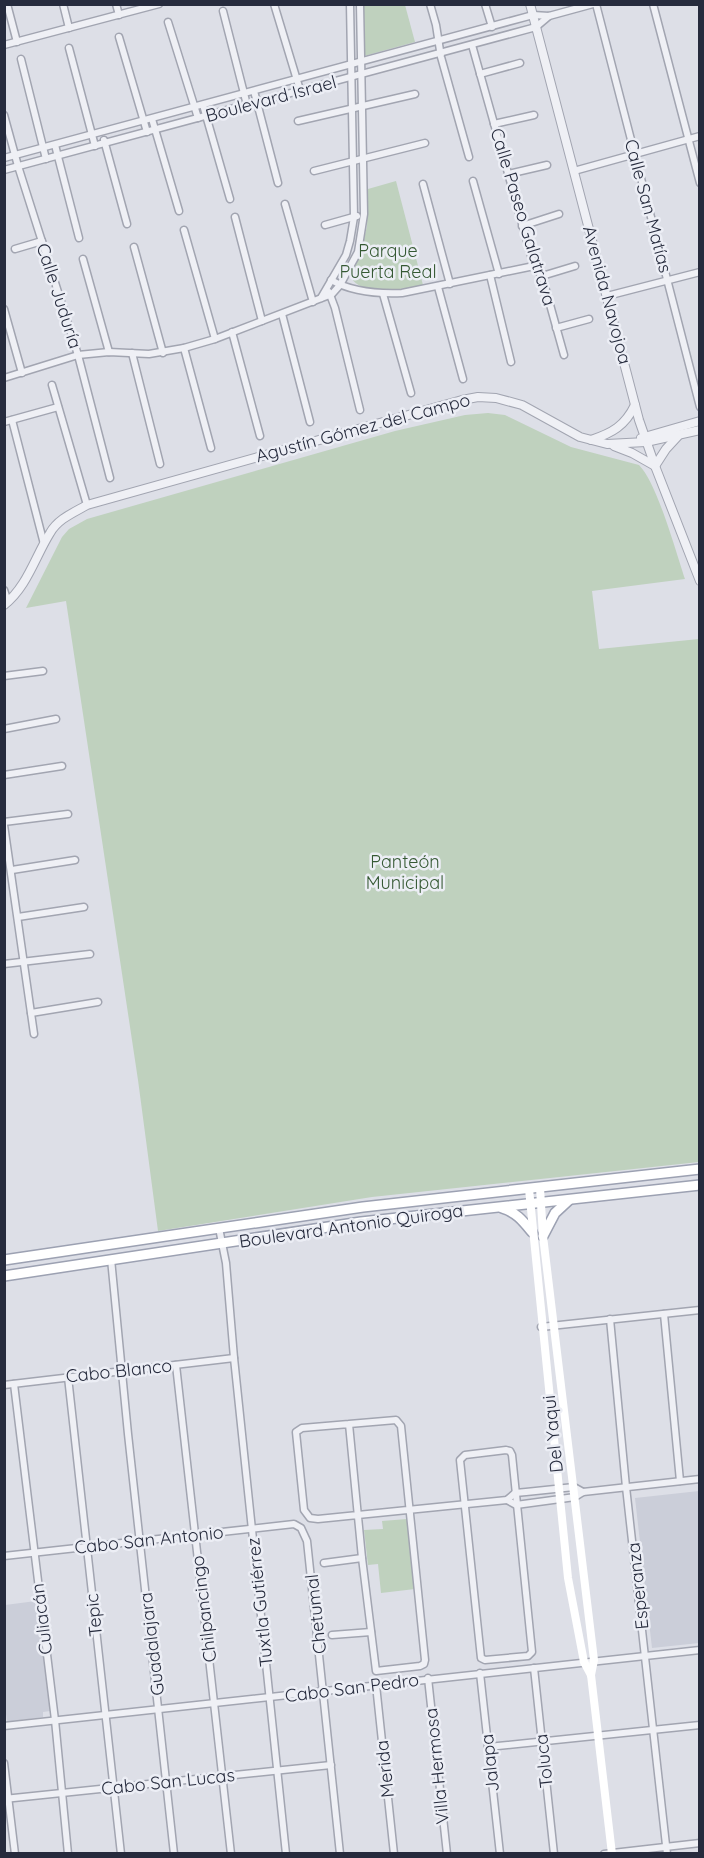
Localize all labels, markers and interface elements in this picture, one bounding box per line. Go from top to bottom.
street label: Boulevard Israel [203,70,339,127]
street label: Calle Paseo Galatrava [486,125,561,308]
street label: Calle San Matías [620,137,677,275]
street label: Avenida Navojoa [578,223,637,367]
park label: Parque Puerta Real [339,239,437,283]
street label: Calle Juduría [32,240,87,351]
street label: Agustín Gómez del Campo [253,388,473,467]
park label: Panteón Municipal [366,850,444,894]
street label: Boulevard Antonio Quiroga [237,1198,464,1253]
street label: Cabo Blanco [65,1353,173,1388]
street label: Del Yaqui [537,1394,568,1474]
street label: Cabo San Antonio [73,1520,225,1559]
street label: Tuxtla Gutiérrez [241,1536,278,1668]
street label: Esperanza [622,1541,654,1631]
street label: Chilpancingo [186,1554,221,1664]
street label: Chetumal [300,1573,331,1655]
street label: Culiacán [26,1582,57,1656]
street label: Guadalajara [134,1591,169,1697]
street label: Tepic [80,1592,107,1638]
street label: Cabo San Pedro [284,1668,420,1707]
street label: Villa Hermosa [419,1707,454,1825]
street label: Jalapa [475,1733,504,1793]
street label: Toluca [529,1733,558,1789]
street label: Merida [370,1739,399,1799]
street label: Cabo San Lucas [100,1763,236,1800]

